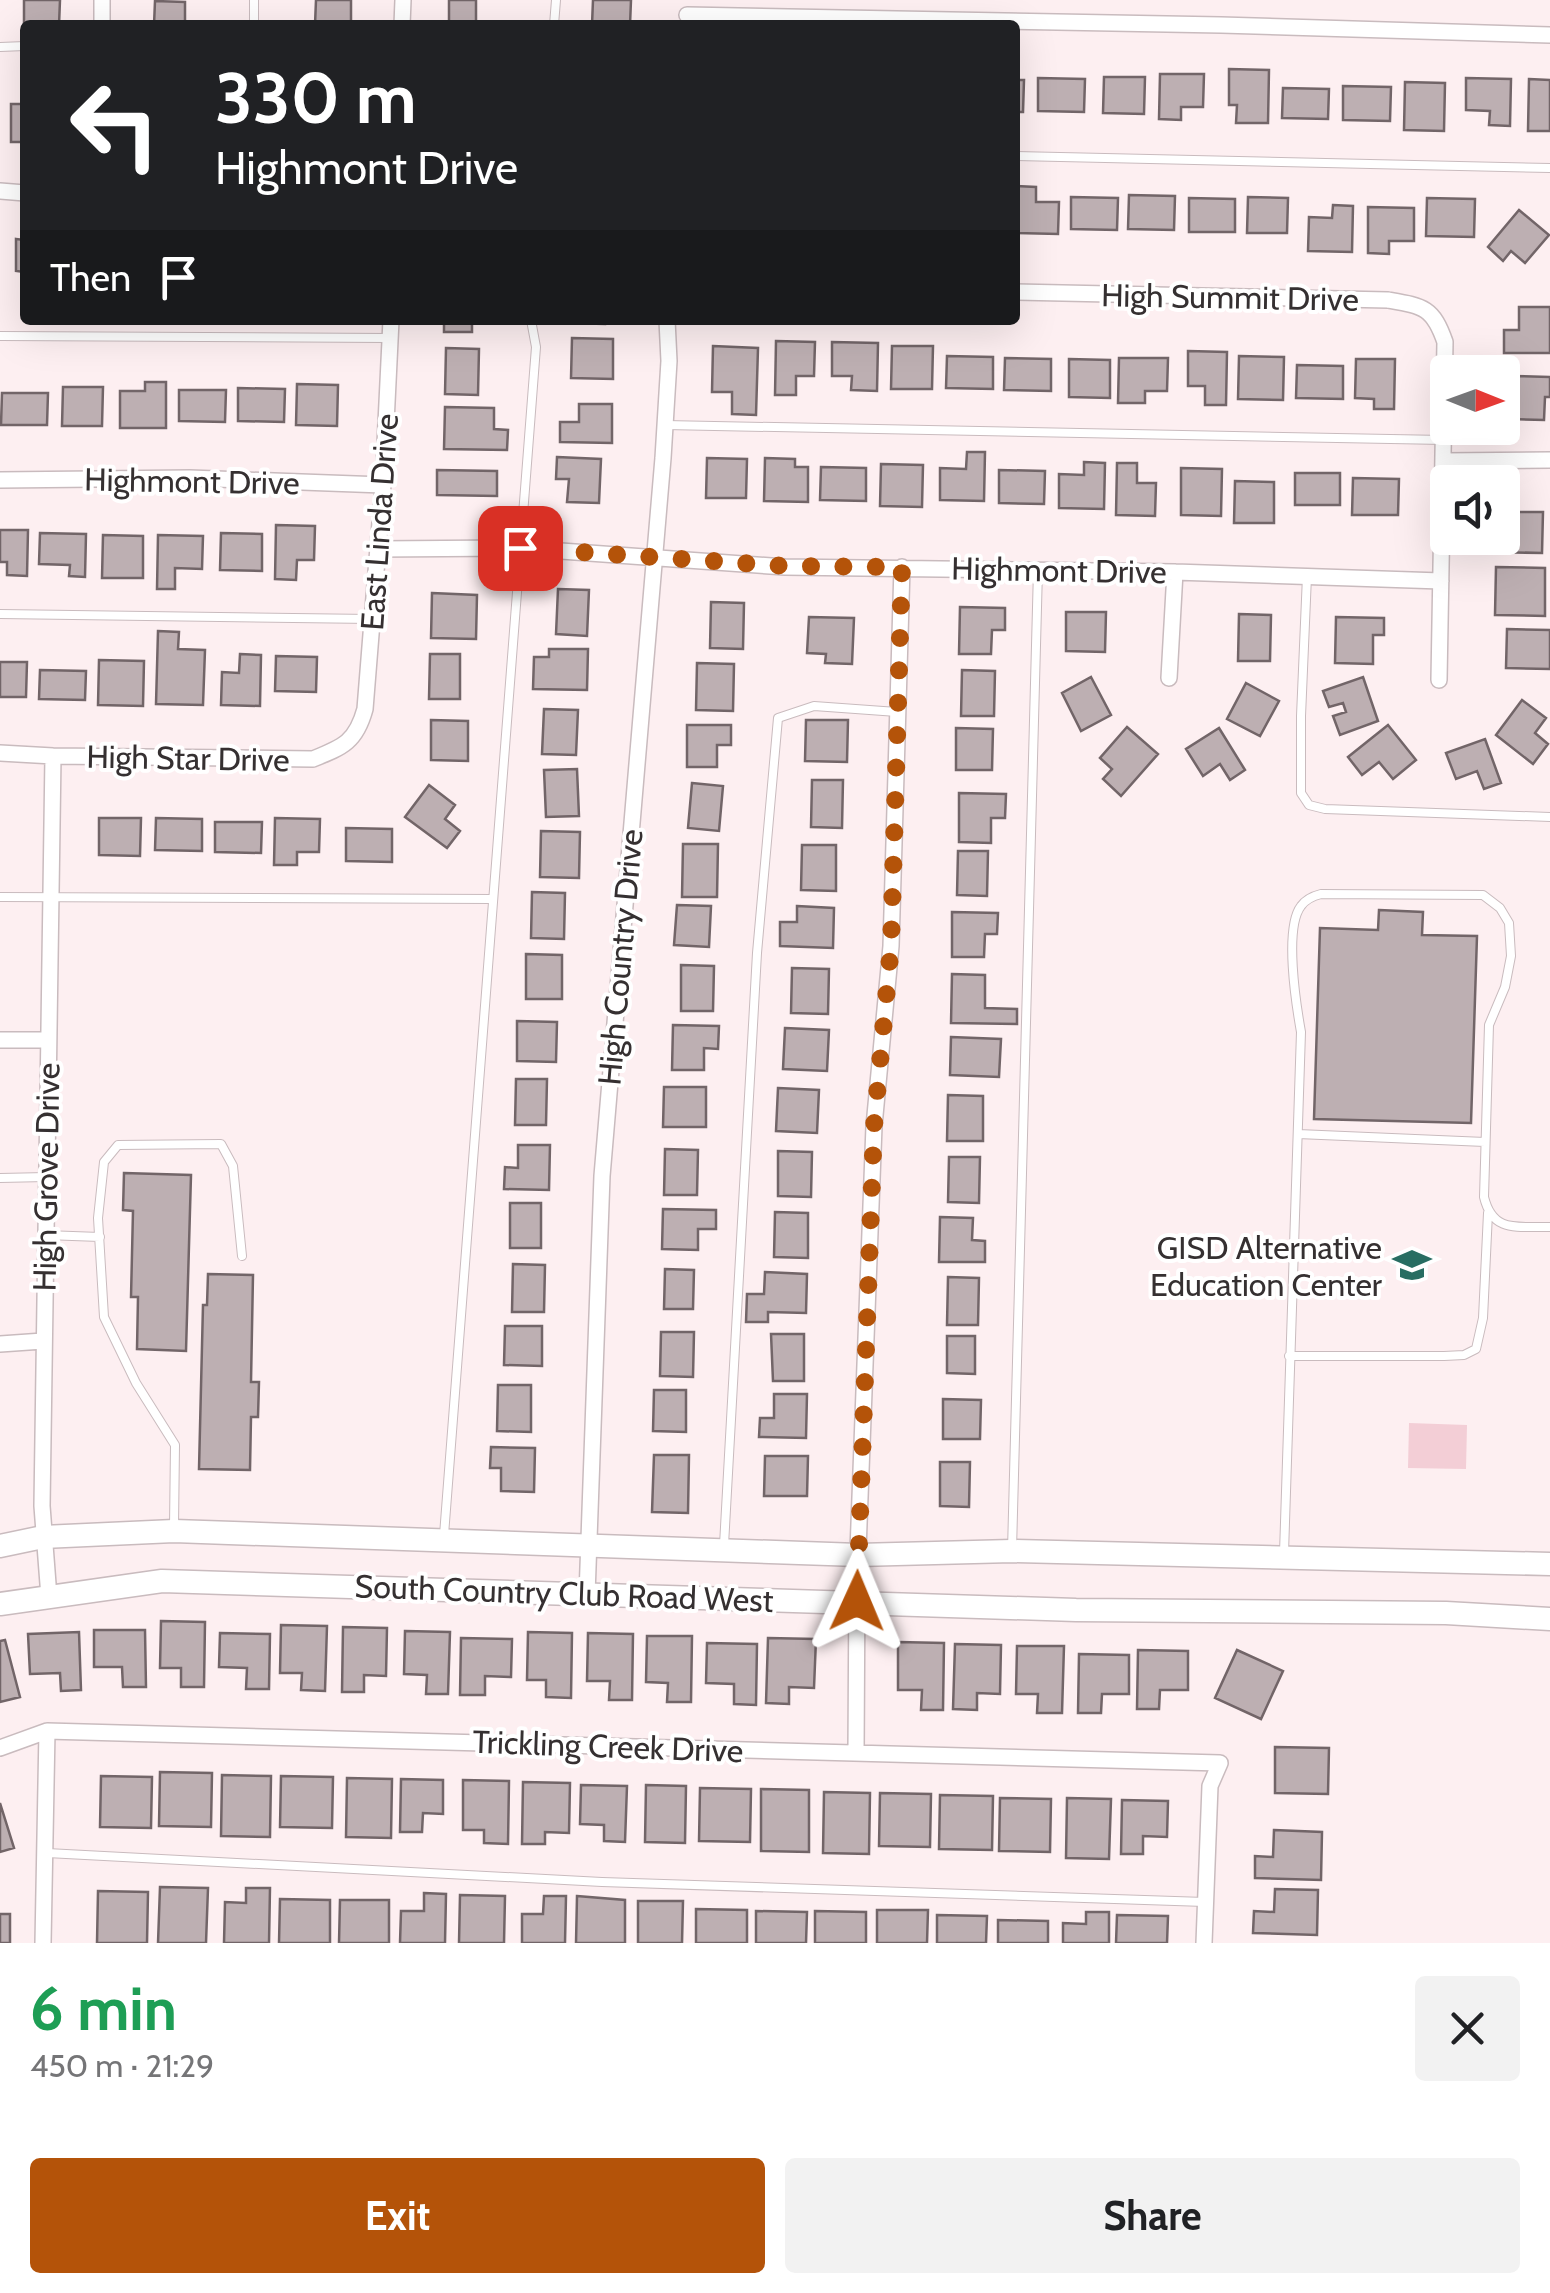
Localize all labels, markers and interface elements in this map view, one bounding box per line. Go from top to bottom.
text: 330 m [215,55,416,141]
icon: left [50,60,180,190]
text: Highmont Drive [215,141,518,195]
icon: arrive [151,250,206,305]
text: Then [50,254,131,301]
street label: High Summit Drive [1101,275,1359,319]
north arrow [1430,355,1520,445]
map controls [1430,355,1520,555]
street label: East Linda Drive [352,412,406,632]
street label: Highmont Drive [84,460,300,502]
button: sound [1430,465,1520,555]
pin [478,506,563,591]
icon: arrive [493,521,548,576]
street label: Highmont Drive [951,549,1167,591]
street label: High Star Drive [86,737,290,779]
street label: High Country Drive [589,827,651,1087]
street label: High Grove Drive [25,1062,67,1292]
place label: GISD Alternative Education Center [1150,1228,1383,1304]
school or university icon: GISD Alternative Education Center [1391,1244,1433,1286]
position arrow [805,1549,909,1653]
street label: South Country Club Road West [354,1566,774,1620]
street label: Trickling Creek Drive [472,1722,744,1770]
text: 6 min [30,1972,177,2045]
button: close [1415,1976,1520,2081]
text: 450 m · 21:29 [30,2046,214,2085]
button: Exit [30,2158,765,2273]
button: Share [785,2158,1520,2273]

